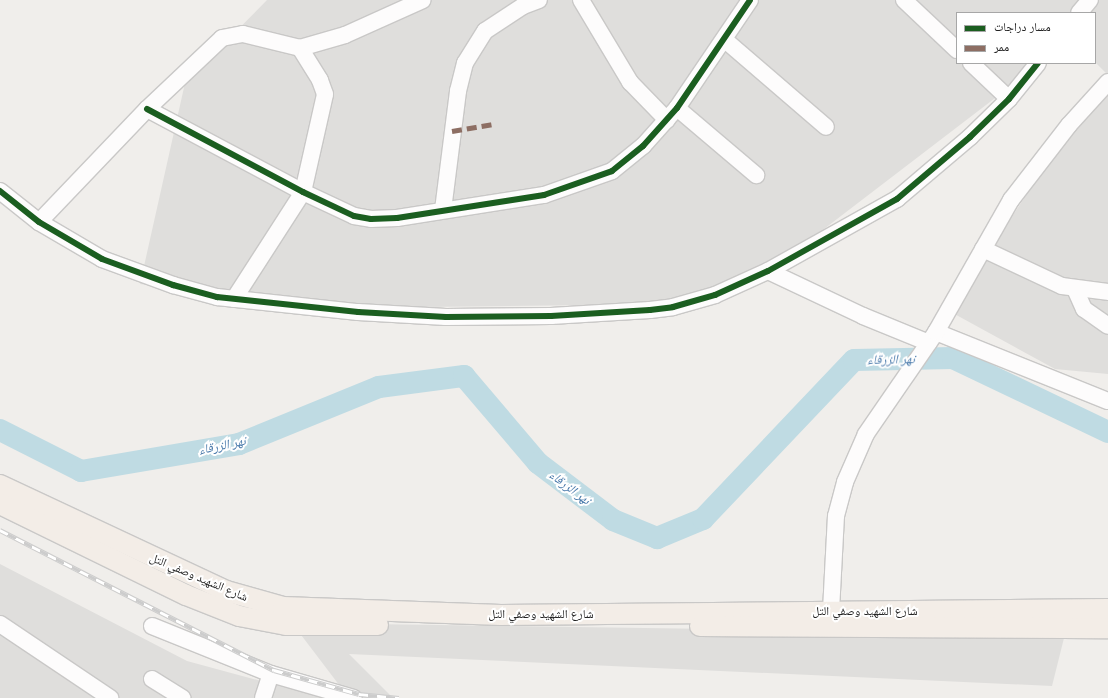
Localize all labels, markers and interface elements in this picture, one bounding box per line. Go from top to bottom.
legend [956,12,1096,64]
text: مسار دراجات [994,19,1051,34]
text: ممر [994,39,1009,54]
water label: نهر الزرقاء [867,351,915,367]
water label: نهر الزرقاء [197,432,247,458]
water label: نهر الزرقاء [546,466,594,508]
street label: شارع الشهيد وصفي التل [148,550,250,604]
street label: شارع الشهيد وصفي التل [812,604,918,618]
street label: شارع الشهيد وصفي التل [488,607,594,621]

